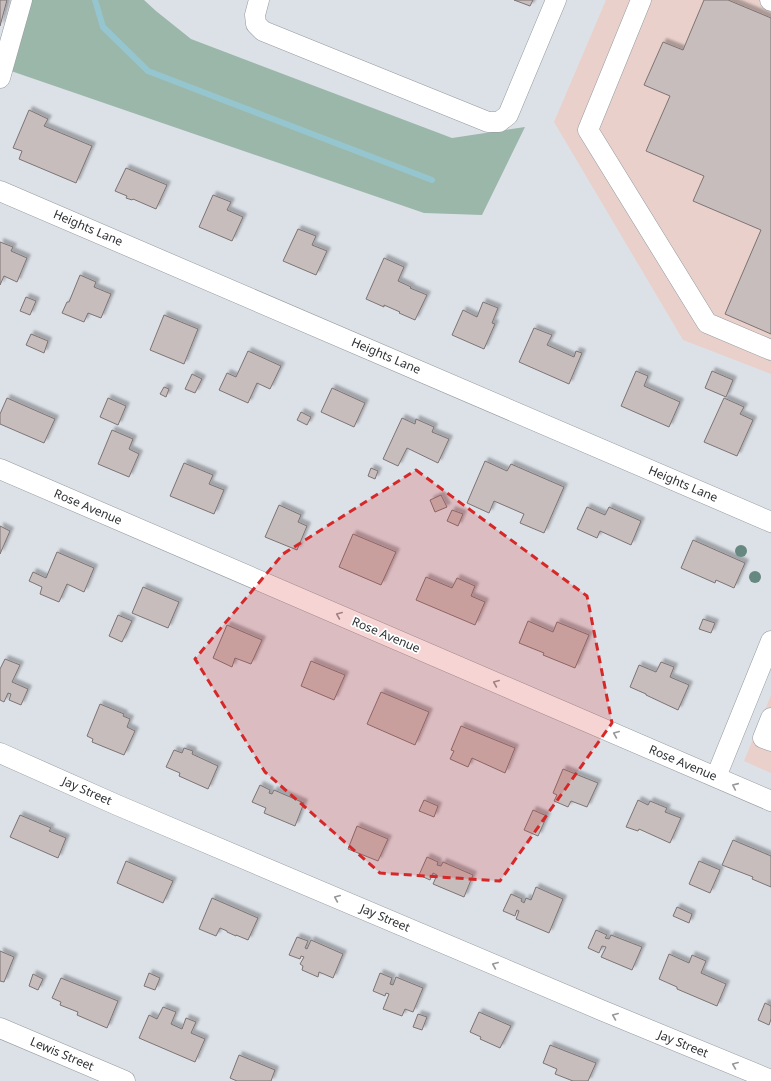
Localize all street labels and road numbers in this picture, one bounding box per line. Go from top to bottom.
street label: Heights Lane [51,205,126,250]
street label: Heights Lane [349,333,424,378]
street label: Heights Lane [646,461,721,506]
street label: Rose Avenue [52,485,125,529]
street label: Rose Avenue [350,613,423,657]
street label: Rose Avenue [647,741,720,785]
street label: Jay Street [59,772,115,809]
street label: Jay Street [357,899,413,936]
street label: Jay Street [655,1025,711,1062]
street label: Lewis Street [28,1032,97,1075]

